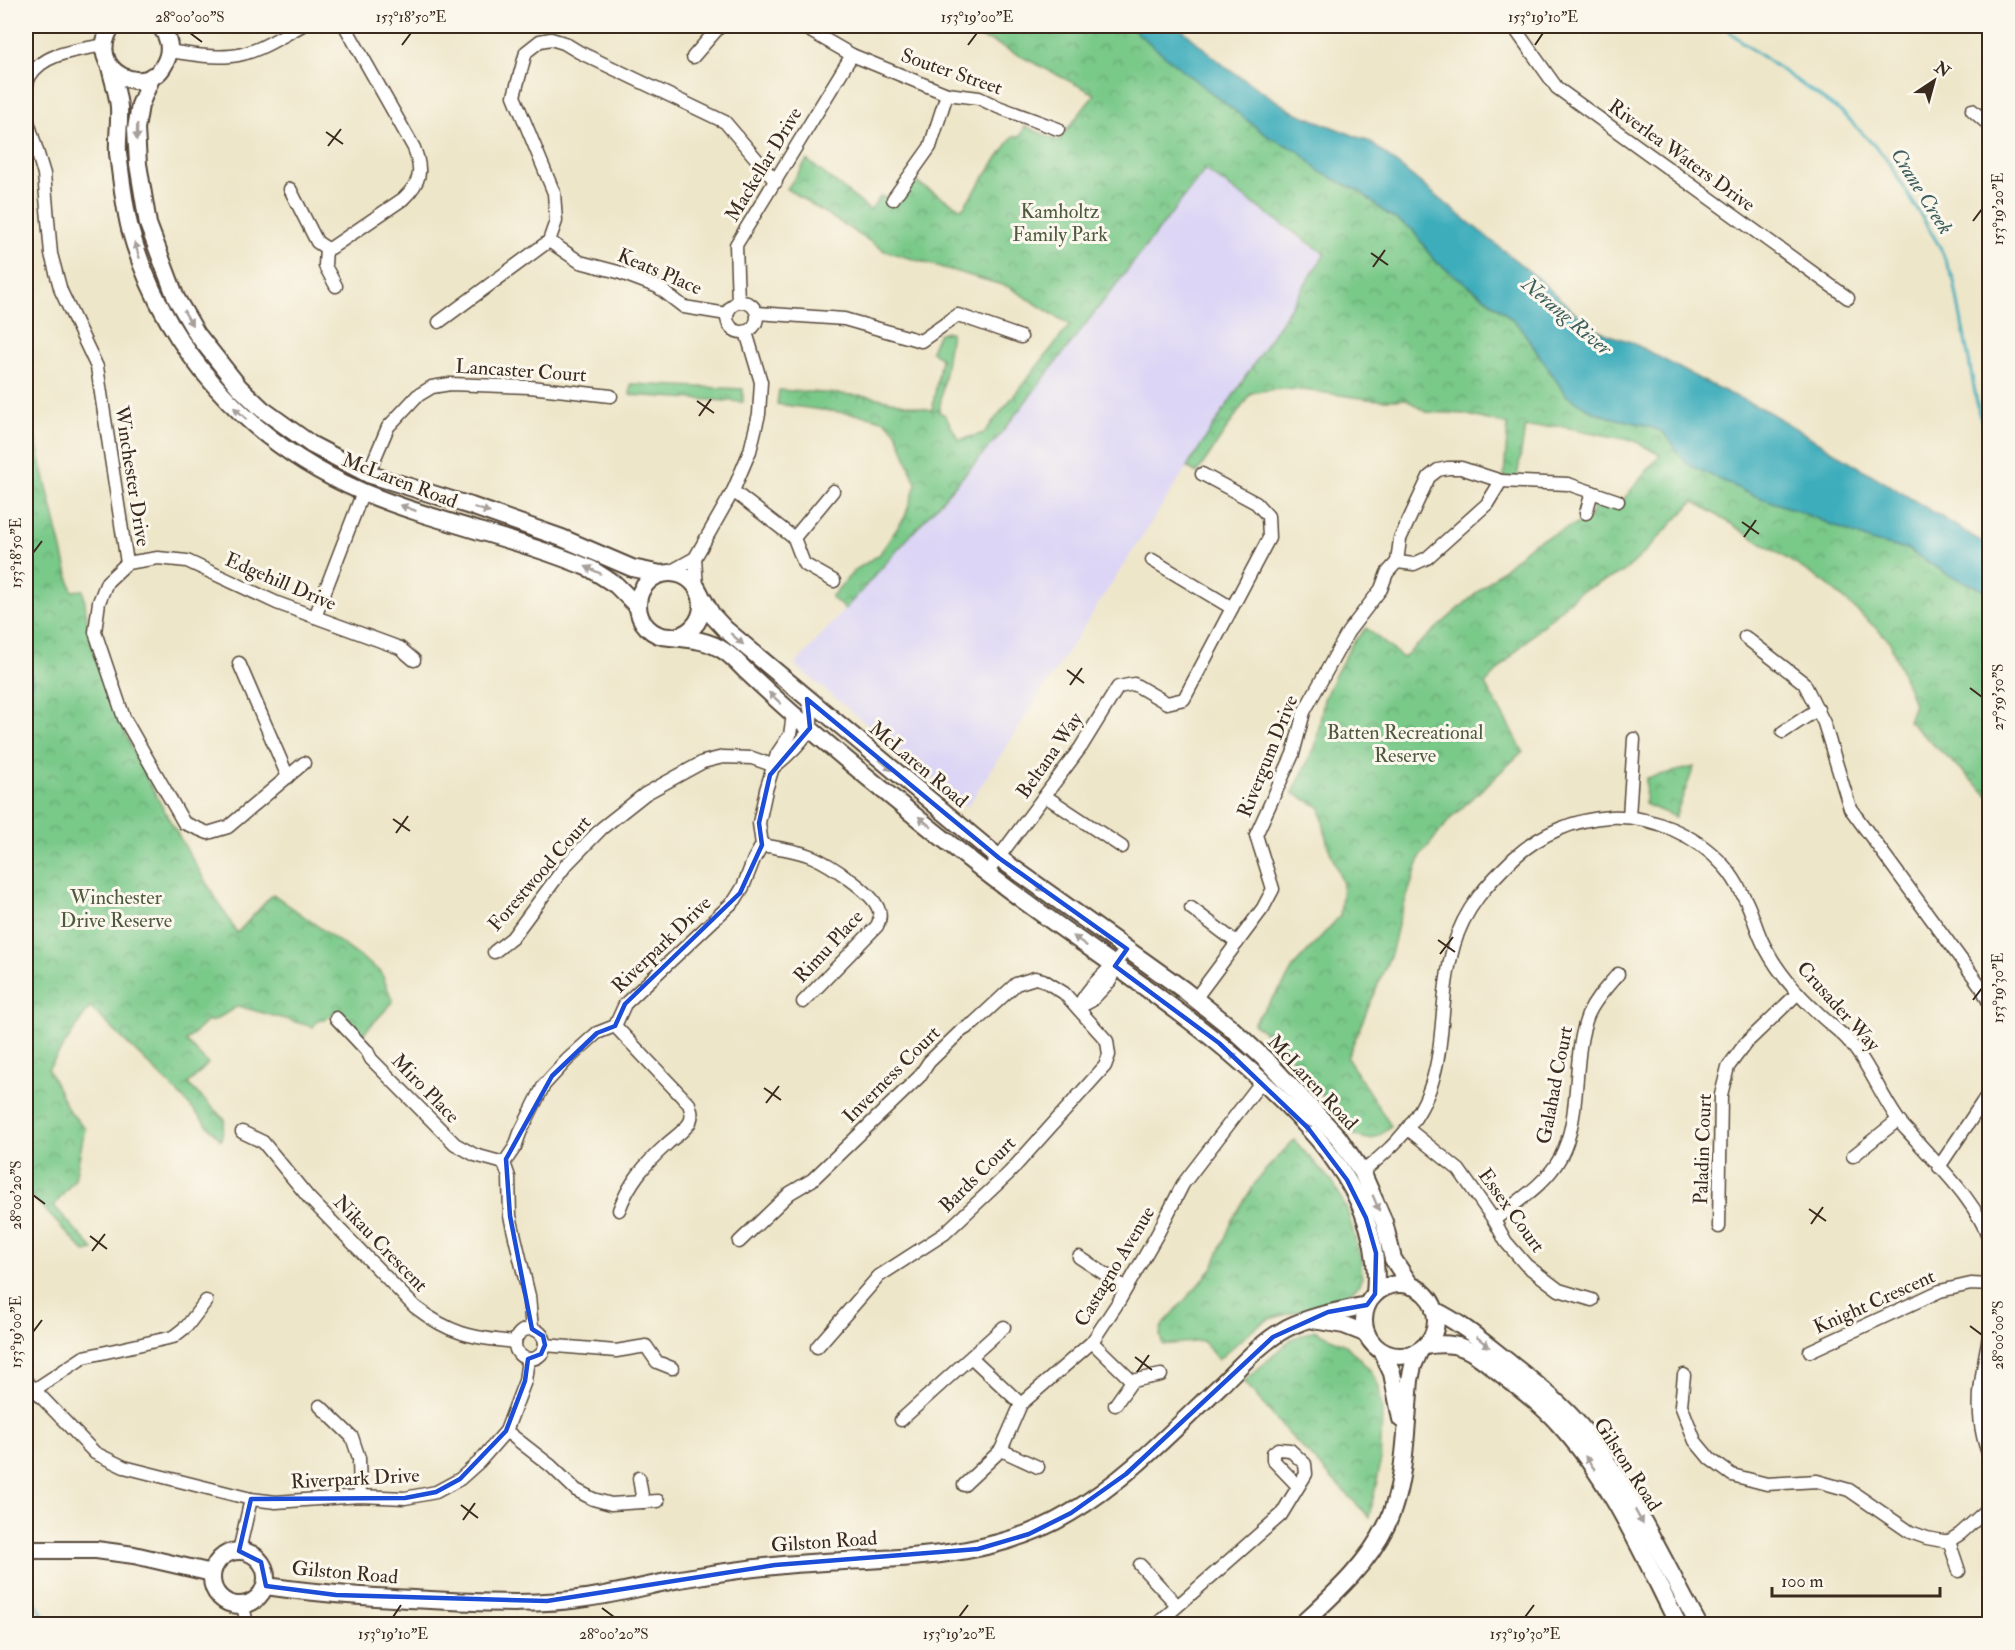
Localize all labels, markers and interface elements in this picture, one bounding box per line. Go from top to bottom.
text: 28°00'00"S [155,8,225,27]
text: 153°18'50"E [376,8,447,27]
text: 153°19'00"E [941,8,1013,27]
text: 153°19'10"E [1508,8,1578,27]
street label: Souter Street [898,42,1006,101]
north arrow [1904,51,1964,111]
text: N [1930,57,1954,82]
street label: Riverlea Waters Drive [1603,94,1760,217]
street label: Mackellar Drive [719,102,807,226]
one-way arrow [132,123,142,142]
water label: Crane Creek [1884,143,1959,240]
text: 153°19'20"E [1989,173,2008,245]
park label: Kamholtz Family Park [1012,199,1108,247]
one-way arrow [132,241,141,259]
street label: Keats Place [614,243,706,300]
water label: Nerang River [1516,270,1618,362]
one-way arrow [182,310,193,326]
street label: Lancaster Court [455,353,588,388]
street label: Winchester Drive [109,403,156,548]
one-way arrow [232,406,247,420]
street label: McLaren Road [339,447,461,514]
one-way arrow [399,502,417,512]
one-way arrow [474,506,492,516]
text: 153°18'50"E [7,517,26,588]
street label: Edgehill Drive [221,547,340,616]
one-way arrow [584,566,601,575]
one-way arrow [729,632,744,645]
text: 27°59'50"S [1989,664,2008,730]
street label: Rivergum Drive [1232,691,1303,821]
one-way arrow [768,692,783,705]
street label: Beltana Way [1011,706,1089,803]
street label: McLaren Road [864,716,973,813]
park label: Batten Recreational Reserve [1327,720,1483,768]
one-way arrow [878,758,894,771]
street label: Forestwood Court [482,810,597,936]
one-way arrow [917,816,933,829]
one-way arrow [1030,880,1046,892]
park label: Winchester Drive Reserve [60,885,172,933]
street label: Riverpark Drive [606,891,717,999]
street label: Rimu Place [788,905,869,988]
one-way arrow [1072,935,1087,947]
text: 153°19'30"E [1989,953,2008,1023]
street label: Crusader Way [1792,956,1886,1057]
street label: Inverness Court [837,1020,946,1128]
street label: Galahad Court [1531,1023,1578,1146]
street label: McLaren Road [1262,1029,1363,1135]
street label: Miro Place [386,1048,465,1128]
one-way arrow [1229,1052,1244,1065]
street label: Paladin Court [1688,1093,1717,1205]
one-way arrow [1304,1124,1317,1139]
street label: Bards Court [934,1130,1021,1218]
text: 28°00'20"S [7,1160,26,1230]
street label: Essex Court [1473,1163,1551,1258]
street label: Nikau Crescent [328,1190,434,1298]
one-way arrow [1372,1194,1381,1212]
street label: Castagno Avenue [1069,1201,1160,1331]
street label: Knight Crescent [1809,1263,1939,1339]
text: 153°19'00"E [7,1296,26,1368]
text: 28°00'00"S [1989,1300,2008,1370]
one-way arrow [1475,1336,1491,1349]
street label: Gilston Road [1588,1413,1667,1516]
one-way arrow [1584,1455,1596,1471]
street label: Riverpark Drive [290,1463,420,1495]
one-way arrow [1634,1509,1644,1526]
street label: Gilston Road [770,1525,878,1558]
street label: Gilston Road [291,1555,399,1590]
scale bar [1772,1560,1940,1598]
text: 100 m [1781,1570,1824,1593]
text: 153°19'10"E [358,1625,428,1644]
text: 28°00'20"S [579,1625,649,1644]
text: 153°19'20"E [923,1625,995,1644]
text: 153°19'30"E [1490,1625,1560,1644]

